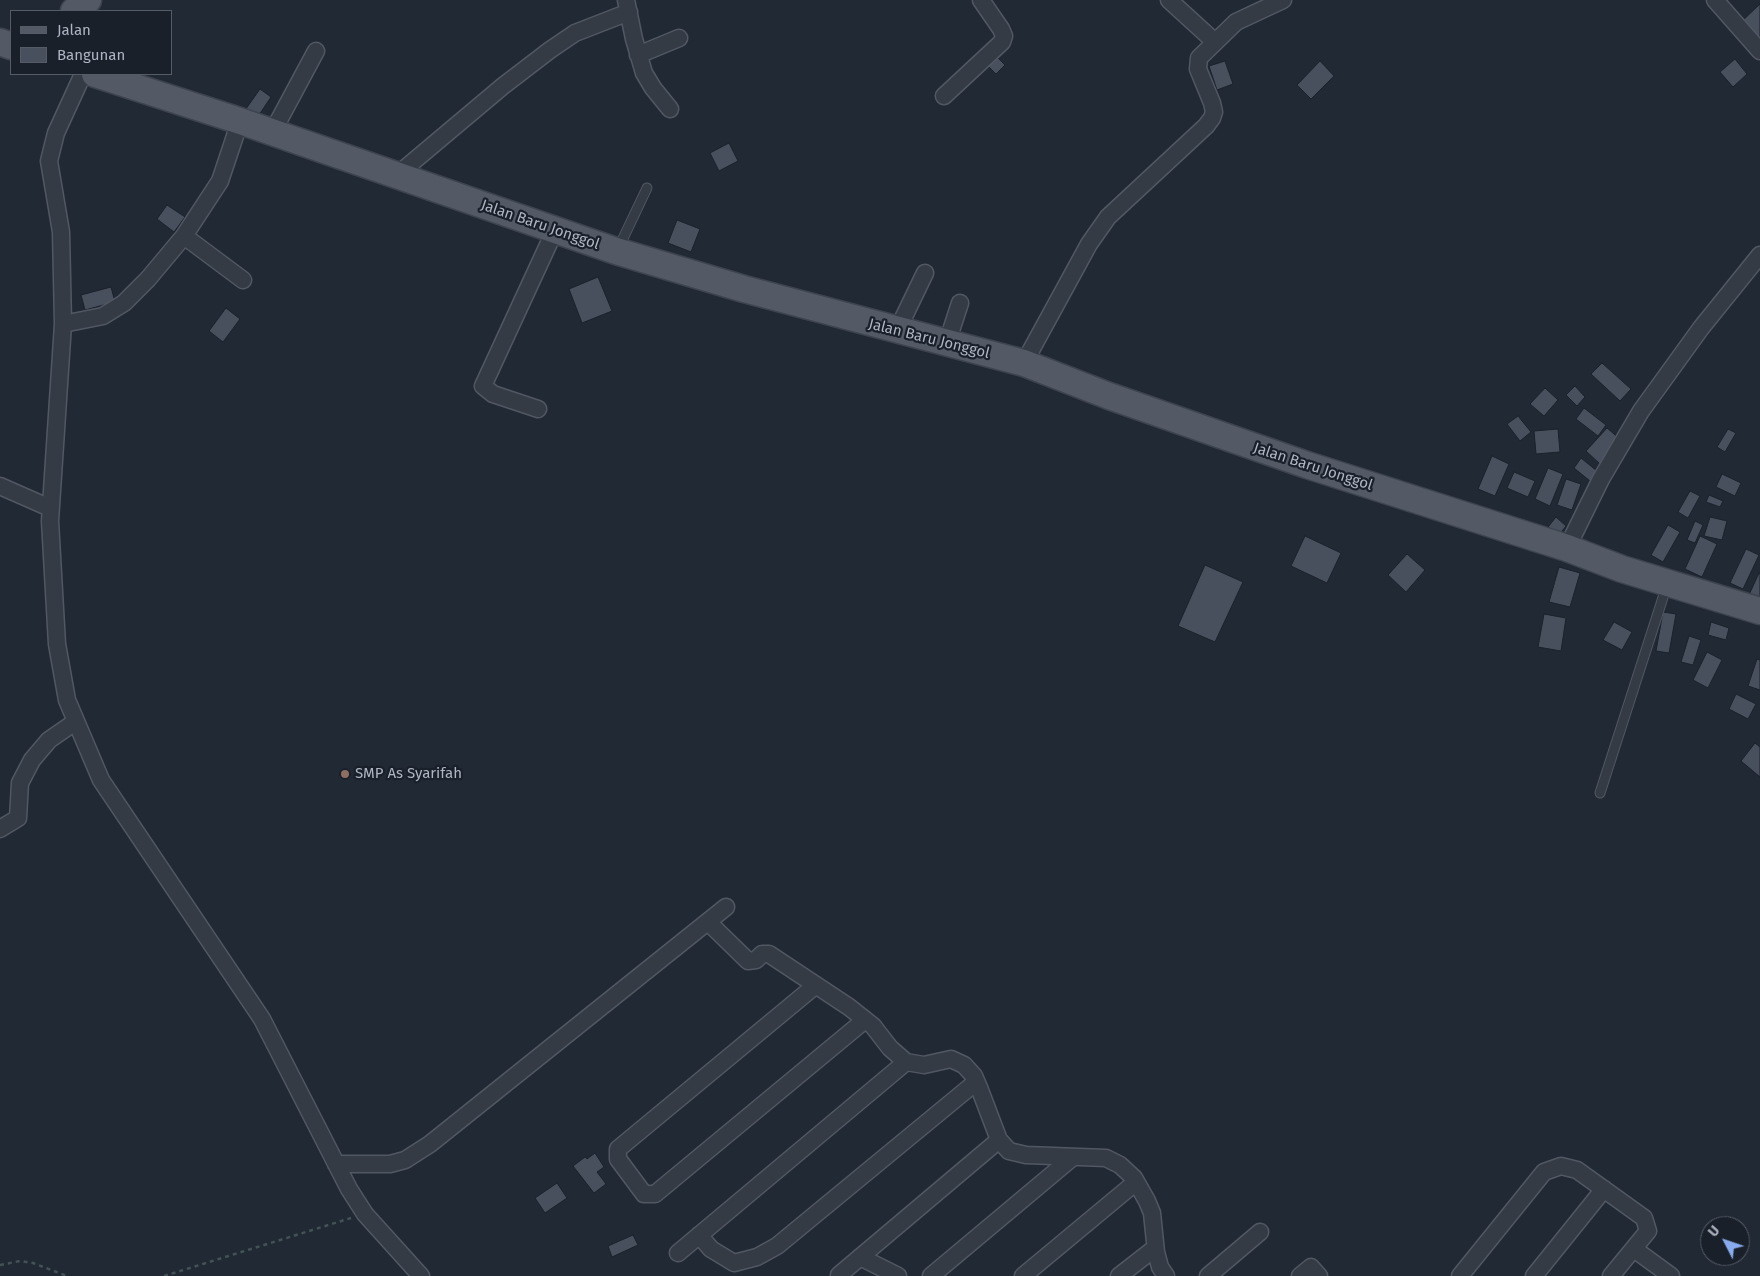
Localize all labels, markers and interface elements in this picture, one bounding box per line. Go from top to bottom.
legend [10,10,172,75]
text: Jalan [57,21,91,39]
text: Bangunan [57,46,125,64]
street label: Jalan Baru Jonggol [478,196,602,254]
street label: Jalan Baru Jonggol [867,315,991,363]
street label: Jalan Baru Jonggol [1251,439,1375,495]
place label: SMP As Syarifah [355,765,462,783]
marker: SMP As Syarifah [339,768,351,780]
north arrow [1700,1216,1750,1266]
text: U [1705,1222,1723,1241]

